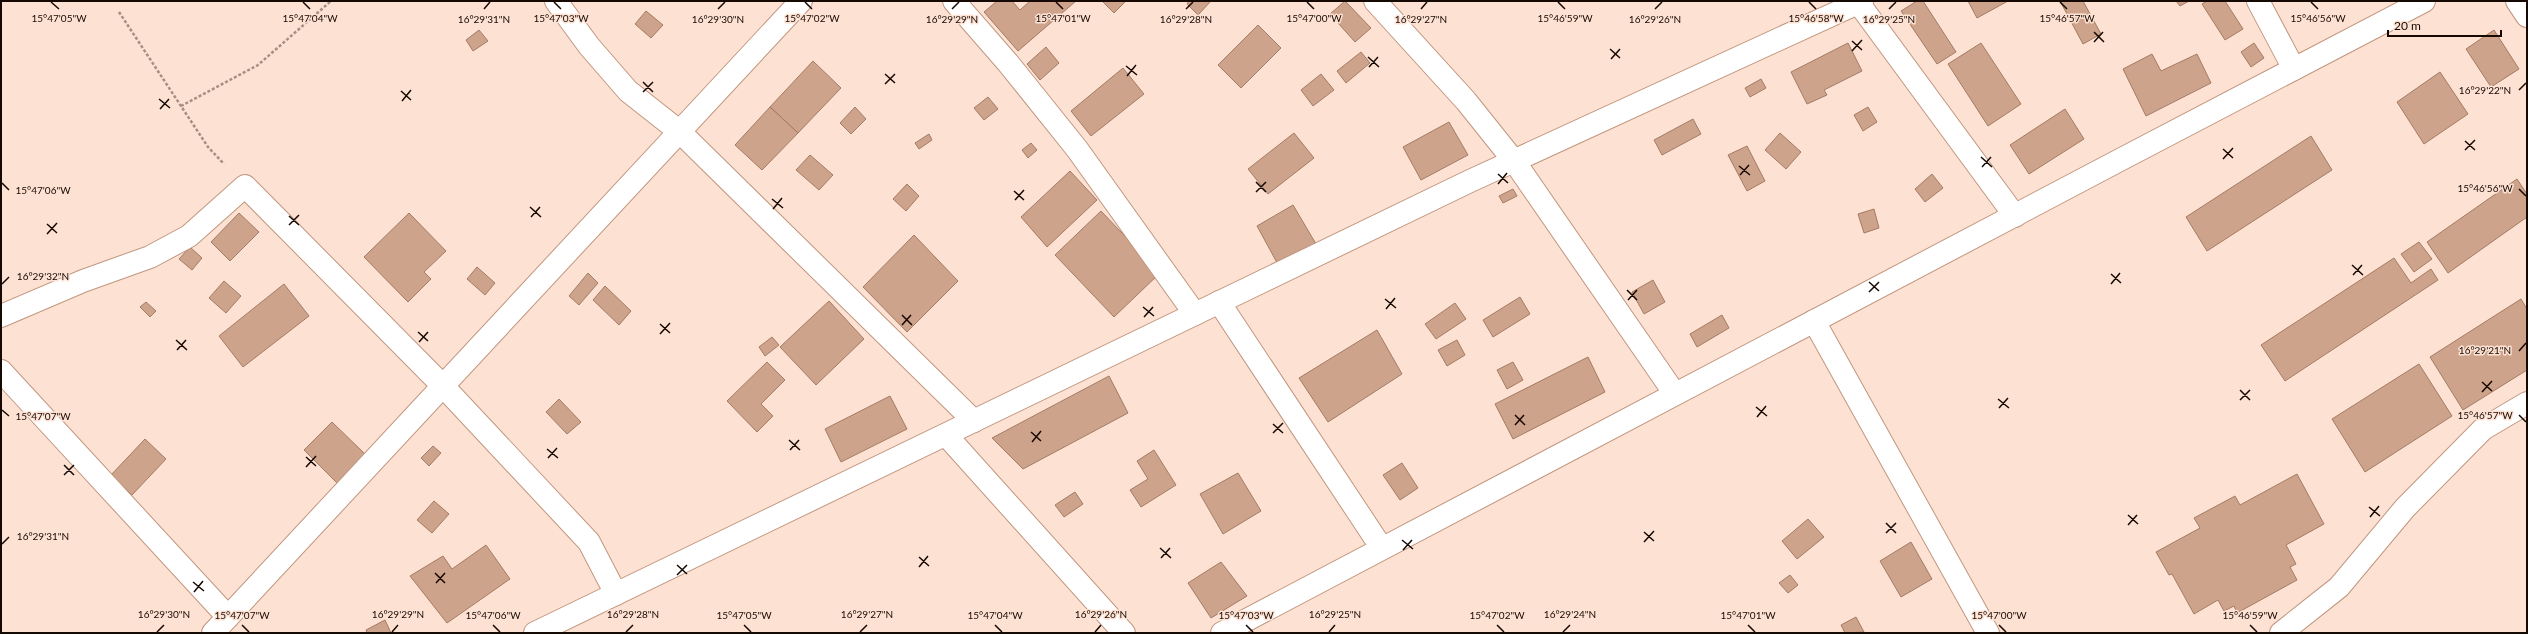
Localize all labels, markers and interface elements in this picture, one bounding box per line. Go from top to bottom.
text: 15°47'05"W [31,12,87,24]
text: 15°47'04"W [282,12,338,24]
text: 15°47'03"W [533,12,589,24]
text: 15°47'02"W [784,12,840,24]
text: 15°47'01"W [1035,12,1091,24]
text: 15°47'00"W [1286,12,1342,24]
text: 15°46'59"W [1537,12,1593,24]
text: 15°46'58"W [1788,12,1844,24]
text: 15°46'57"W [2039,12,2095,24]
text: 15°46'56"W [2290,12,2346,24]
scale bar [2388,12,2501,38]
text: 16°29'31"N [458,13,510,25]
text: 16°29'30"N [692,13,744,25]
text: 16°29'29"N [926,13,978,25]
text: 16°29'28"N [1160,13,1212,25]
text: 16°29'27"N [1395,13,1447,25]
text: 16°29'26"N [1629,13,1681,25]
text: 16°29'25"N [1863,13,1915,25]
text: 20 m [2394,18,2421,33]
text: 16°29'22"N [2459,84,2511,96]
text: 15°46'56"W [2457,182,2513,194]
text: 15°47'06"W [15,184,71,196]
text: 16°29'32"N [17,270,69,282]
text: 16°29'21"N [2459,344,2511,356]
text: 15°46'57"W [2457,409,2513,421]
text: 15°47'07"W [15,410,71,422]
text: 16°29'31"N [17,530,69,542]
text: 16°29'30"N [138,608,190,620]
text: 16°29'29"N [372,608,424,620]
text: 16°29'28"N [607,608,659,620]
text: 16°29'27"N [841,608,893,620]
text: 16°29'26"N [1075,608,1127,620]
text: 16°29'25"N [1309,608,1361,620]
text: 16°29'24"N [1544,608,1596,620]
text: 15°47'07"W [214,609,270,621]
text: 15°47'06"W [465,609,521,621]
text: 15°47'05"W [716,609,772,621]
text: 15°47'04"W [967,609,1023,621]
text: 15°47'03"W [1218,609,1274,621]
text: 15°47'02"W [1469,609,1525,621]
text: 15°47'01"W [1720,609,1776,621]
text: 15°47'00"W [1971,609,2027,621]
text: 15°46'59"W [2222,609,2278,621]

